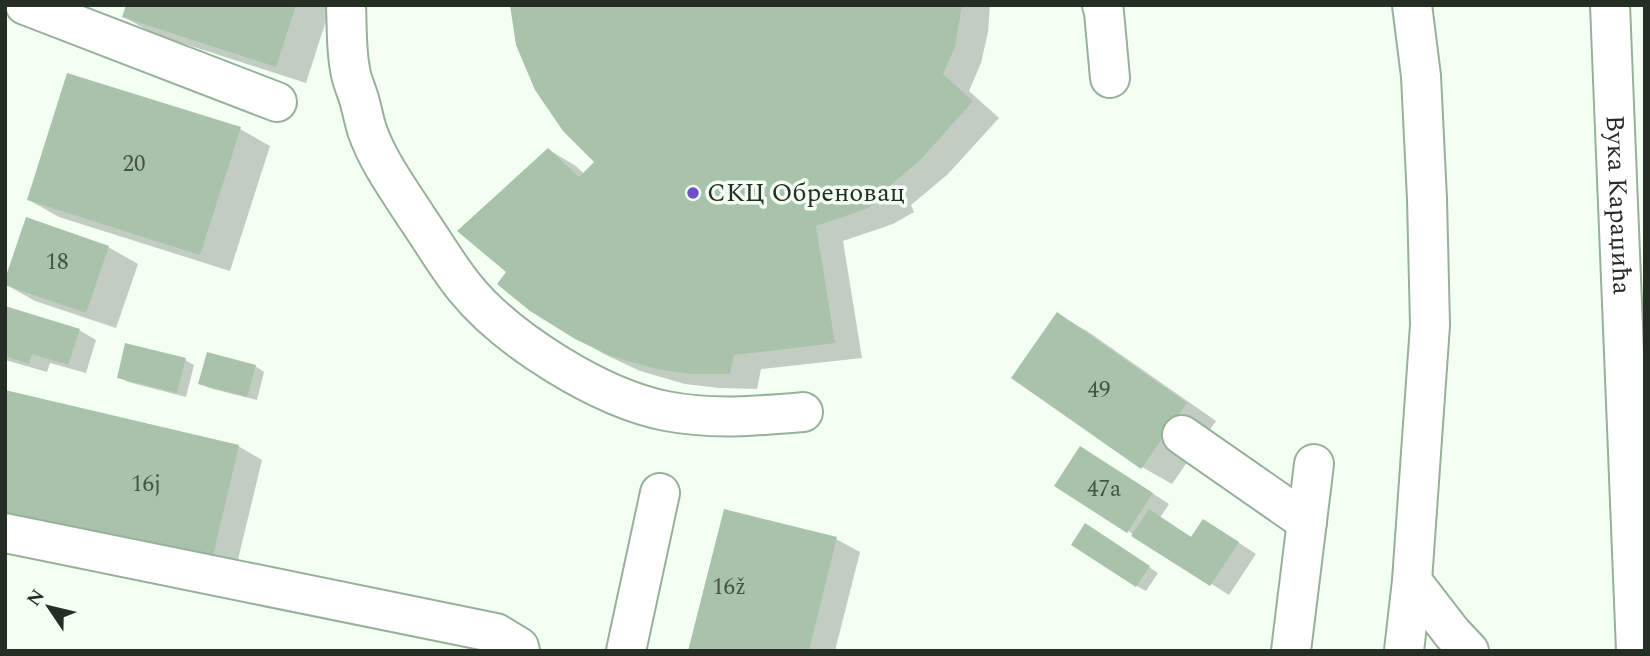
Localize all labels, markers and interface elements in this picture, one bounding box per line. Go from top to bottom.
street label: Вука Караџића [1594,114,1642,296]
house number: 20 [123,147,146,182]
place label: СКЦ Обреновац [707,173,905,213]
marker: СКЦ Обреновац [685,185,701,201]
house number: 18 [46,245,69,280]
house number: 49 [1088,373,1111,408]
house number: 16j [131,467,161,502]
house number: 47a [1087,472,1121,507]
house number: 16ž [712,570,746,605]
north arrow [14,572,84,642]
text: N [20,583,53,613]

